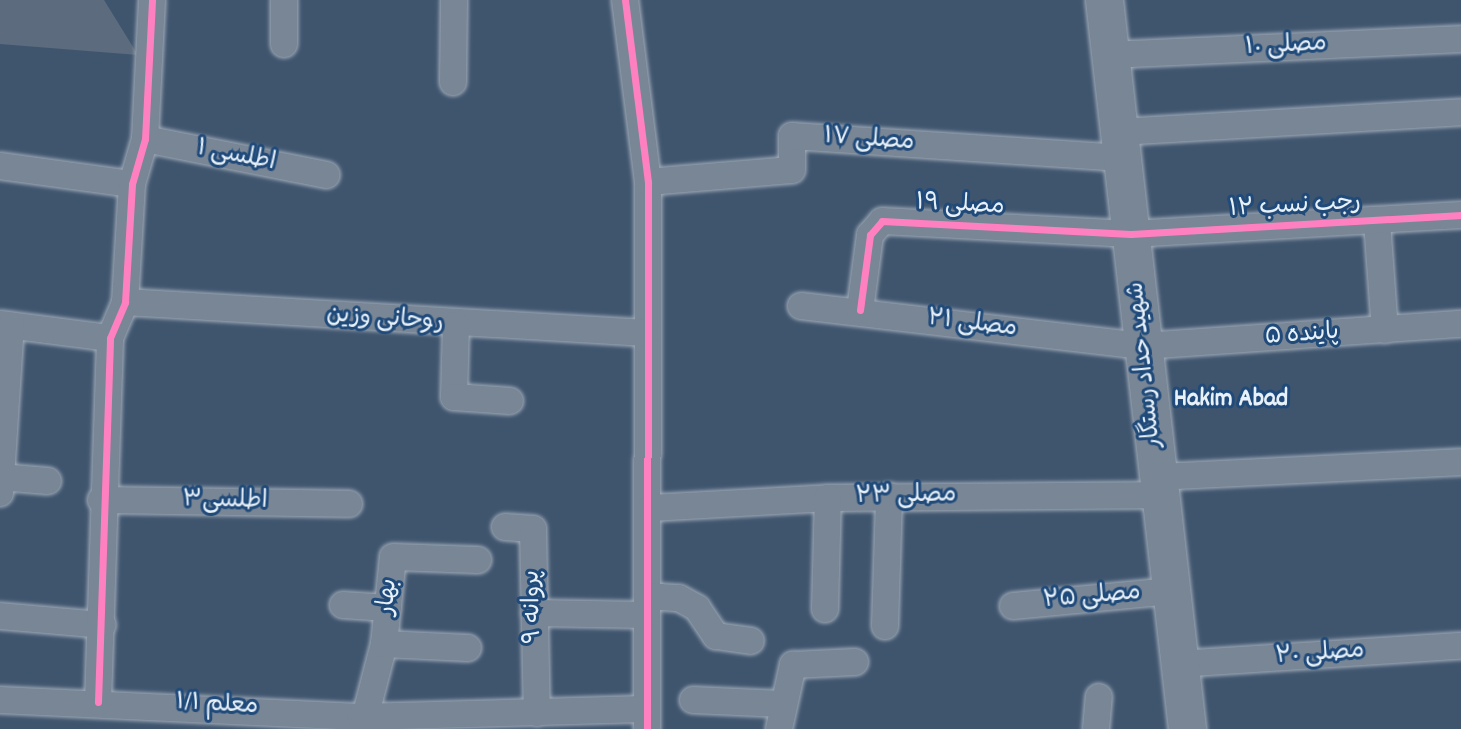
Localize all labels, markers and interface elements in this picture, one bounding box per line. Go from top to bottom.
street label: مصلی ۱۰ [1245,30,1327,64]
street label: مصلی ۱۷ [823,123,915,159]
street label: اطلسی ۱ [194,135,278,179]
street label: مصلی ۱۹ [915,189,1005,223]
street label: رجب نسب ۱۲ [1228,189,1362,225]
street label: شهید حداد رستگار [1123,280,1169,450]
street label: روحانی وزین [325,302,445,338]
street label: مصلی ۲۱ [926,305,1018,345]
street label: پاینده ۵ [1264,319,1340,353]
district label: Hakim Abad [1174,384,1288,416]
street label: مصلی ۲۳ [855,482,957,512]
street label: اطلسی۳ [182,487,268,517]
street label: پروانه ۹ [519,570,549,644]
street label: بهار [373,577,405,617]
street label: مصلی ۲۵ [1042,579,1142,617]
street label: مصلی ۲۰ [1275,638,1365,672]
street label: معلم ۱/۱ [175,689,259,723]

